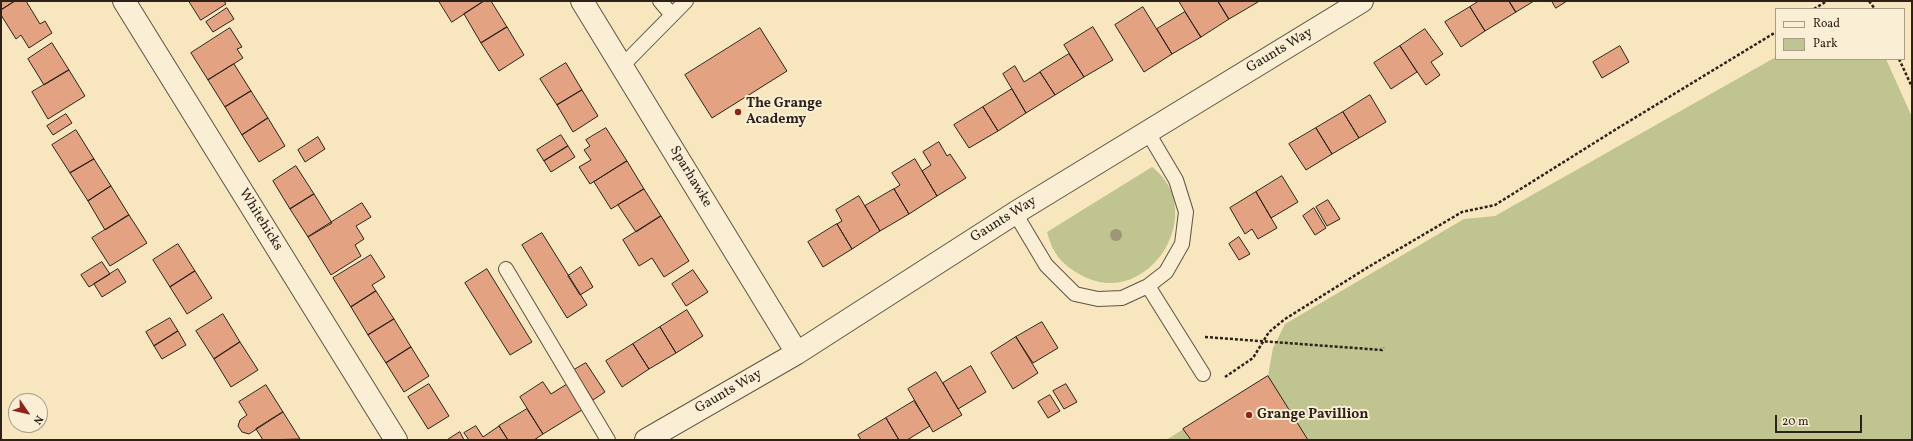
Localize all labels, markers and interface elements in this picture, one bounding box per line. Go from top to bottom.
legend [1775,8,1905,60]
text: Road [1813,16,1840,32]
street label: Gaunts Way [1244,25,1316,77]
text: Park [1813,36,1838,52]
place label: The Grange Academy [746,96,822,128]
marker: The Grange Academy [733,107,743,117]
street label: Sparhawke [665,143,715,211]
street label: Whitehicks [234,186,286,254]
street label: Gaunts Way [968,193,1040,247]
street label: Gaunts Way [693,366,765,418]
north arrow [8,393,48,433]
place label: Grange Pavillion [1257,407,1368,423]
scale bar [1777,407,1864,433]
marker: Grange Pavillion [1244,410,1254,420]
text: N [29,412,46,427]
text: 20 m [1782,414,1809,430]

